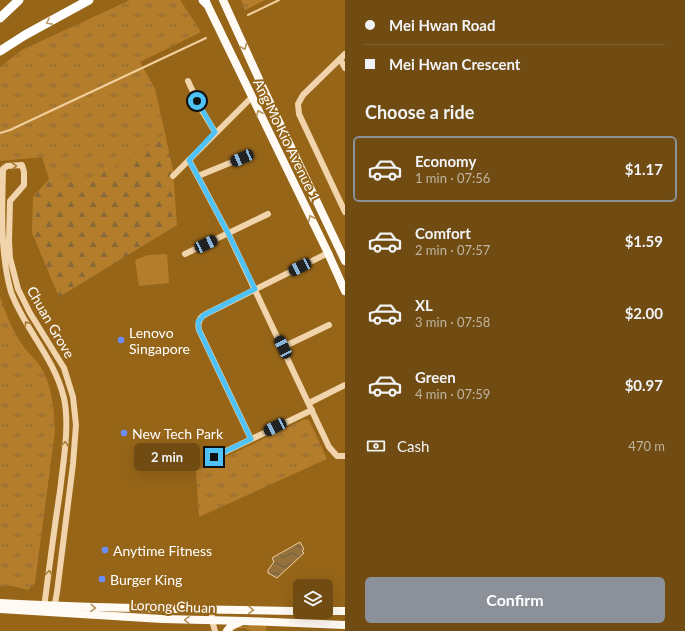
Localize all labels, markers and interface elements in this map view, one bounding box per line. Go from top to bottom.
text: Mei Hwan Road [389,16,495,34]
one-way arrow [45,18,53,25]
one-way arrow [239,42,247,50]
text: Mei Hwan Crescent [389,55,520,73]
street label: Ang Mo Kio Avenue 1 [250,76,324,204]
route start [188,92,206,110]
text: Choose a ride [365,101,474,123]
one-way arrow [256,109,264,117]
car [229,148,255,168]
icon: car [367,151,403,187]
text: Economy [415,152,476,170]
text: $1.17 [625,160,663,178]
one-way arrow [11,161,17,170]
text: 1 min · 07:56 [415,170,490,186]
one-way arrow [308,215,315,222]
icon: car [367,223,403,259]
text: Comfort [415,224,471,242]
text: $1.59 [625,232,663,250]
car [193,233,219,255]
text: 2 min · 07:57 [415,242,490,258]
car [287,256,313,278]
street label: Chuan Grove [24,283,78,361]
icon: car [367,295,403,331]
text: XL [415,296,433,314]
text: $2.00 [625,304,663,322]
text: 3 min · 07:58 [415,314,490,330]
one-way arrow [24,321,32,328]
place label: Lenovo Singapore [129,324,190,357]
car [272,334,294,360]
marker: Lenovo Singapore [116,335,126,345]
icon: car [367,367,403,403]
text: Green [415,368,456,386]
text: $0.97 [625,376,663,394]
text: 4 min · 07:59 [415,386,490,402]
car [262,416,288,438]
place label: New Tech Park [132,425,224,442]
marker: New Tech Park [119,428,129,438]
icon: cash [365,435,387,457]
text: Cash [397,437,429,455]
text: 470 m [628,438,665,454]
one-way arrow [60,441,69,447]
callout: 2 min [134,443,200,471]
route end [205,448,223,466]
text: 2 min [151,449,183,465]
place label: Anytime Fitness [113,542,212,559]
marker: Anytime Fitness [100,545,110,555]
one-way arrow [44,570,53,576]
place label: Burger King [110,571,182,588]
marker: Burger King [97,574,107,584]
button: Confirm [365,577,665,623]
map controls [293,579,333,619]
button: layers [293,579,333,619]
street label: Lorong Chuan [130,596,216,616]
one-way arrow [90,603,96,612]
one-way arrow [248,606,254,614]
one-way arrow [184,616,190,624]

